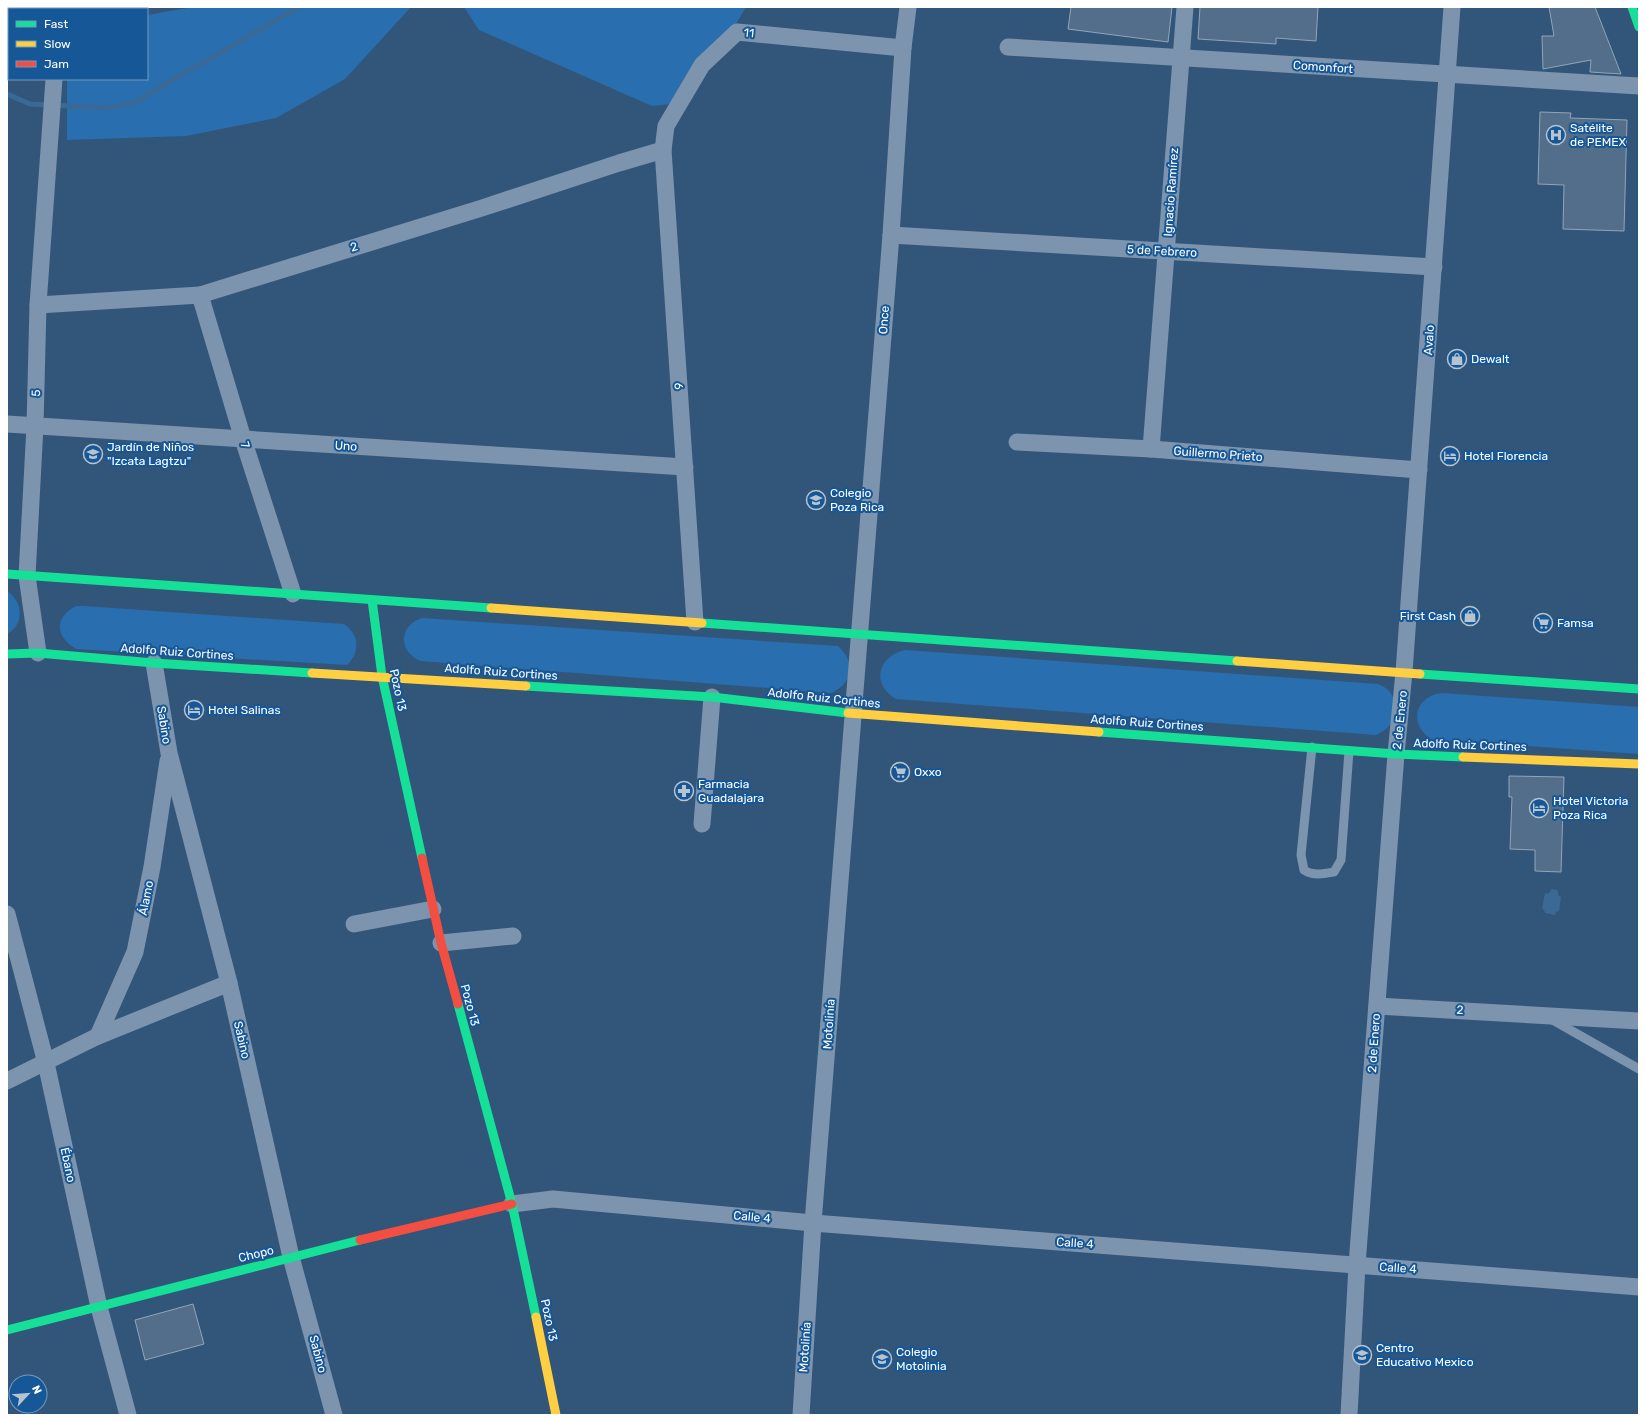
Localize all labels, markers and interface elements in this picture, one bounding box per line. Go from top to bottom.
legend [8,8,148,80]
text: Fast [44,17,68,31]
street label: 11 [743,26,755,40]
text: Slow [44,37,71,51]
text: Jam [44,57,69,71]
street label: Comonfort [1292,58,1354,76]
place label: Satélite de PEMEX [1570,121,1627,149]
hospital icon: Satélite de PEMEX [1545,124,1567,146]
street label: Ignacio Ramírez [1161,147,1181,237]
street label: 2 [349,239,359,255]
street label: 5 de Febrero [1127,242,1197,260]
street label: Once [876,305,892,335]
street label: Avalo [1421,324,1437,356]
shop icon: Dewalt [1446,348,1468,370]
place label: Dewalt [1471,352,1510,366]
street label: 9 [672,382,686,390]
street label: 5 [29,389,43,397]
street label: Uno [334,438,358,454]
place label: Jardín de Niños "Izcata Lagtzu" [107,440,194,468]
street label: 7 [237,440,253,450]
school or university icon: Jardín de Niños "Izcata Lagtzu" [82,443,104,465]
street label: Guillermo Prieto [1173,444,1263,464]
hotel icon: Hotel Florencia [1439,445,1461,467]
place label: Hotel Florencia [1464,449,1548,463]
place label: Colegio Poza Rica [830,486,884,514]
school or university icon: Colegio Poza Rica [805,489,827,511]
shop icon: First Cash [1459,605,1481,627]
place label: First Cash [1400,609,1456,623]
supermarket icon: Famsa [1532,612,1554,634]
place label: Famsa [1557,616,1594,630]
street label: Adolfo Ruiz Cortines [120,641,234,663]
street label: Adolfo Ruiz Cortines [444,661,558,683]
street label: Pozo 13 [387,668,409,712]
street label: Adolfo Ruiz Cortines [767,685,881,711]
street label: 2 de Enero [1390,690,1410,750]
hotel icon: Hotel Salinas [183,699,205,721]
place label: Hotel Salinas [208,703,281,717]
street label: Sabino [154,705,174,745]
street label: Adolfo Ruiz Cortines [1090,712,1204,734]
street label: Adolfo Ruiz Cortines [1413,736,1527,754]
supermarket icon: Oxxo [889,761,911,783]
place label: Oxxo [914,765,942,779]
place label: Farmacia Guadalajara [698,777,764,805]
pharmacy icon: Farmacia Guadalajara [673,780,695,802]
place label: Hotel Victoria Poza Rica [1553,794,1628,822]
hotel icon: Hotel Victoria Poza Rica [1528,797,1550,819]
street label: Álamo [136,879,156,917]
street label: Pozo 13 [458,983,482,1027]
street label: Motolinía [820,998,838,1050]
street label: 2 [1456,1003,1464,1017]
street label: 2 de Enero [1365,1013,1383,1073]
street label: Sabino [231,1020,253,1060]
street label: Ébano [57,1146,79,1184]
street label: Calle 4 [733,1208,772,1226]
street label: Calle 4 [1056,1235,1095,1251]
street label: Chopo [237,1243,275,1265]
street label: Calle 4 [1379,1260,1418,1276]
street label: Pozo 13 [538,1298,560,1342]
street label: Motolinía [796,1321,814,1373]
street label: Sabino [306,1334,330,1374]
place label: Centro Educativo Mexico [1376,1341,1474,1369]
school or university icon: Centro Educativo Mexico [1351,1344,1373,1366]
place label: Colegio Motolinia [896,1345,947,1373]
school or university icon: Colegio Motolinia [871,1348,893,1370]
north arrow [8,1374,48,1414]
text: N [29,1383,44,1396]

